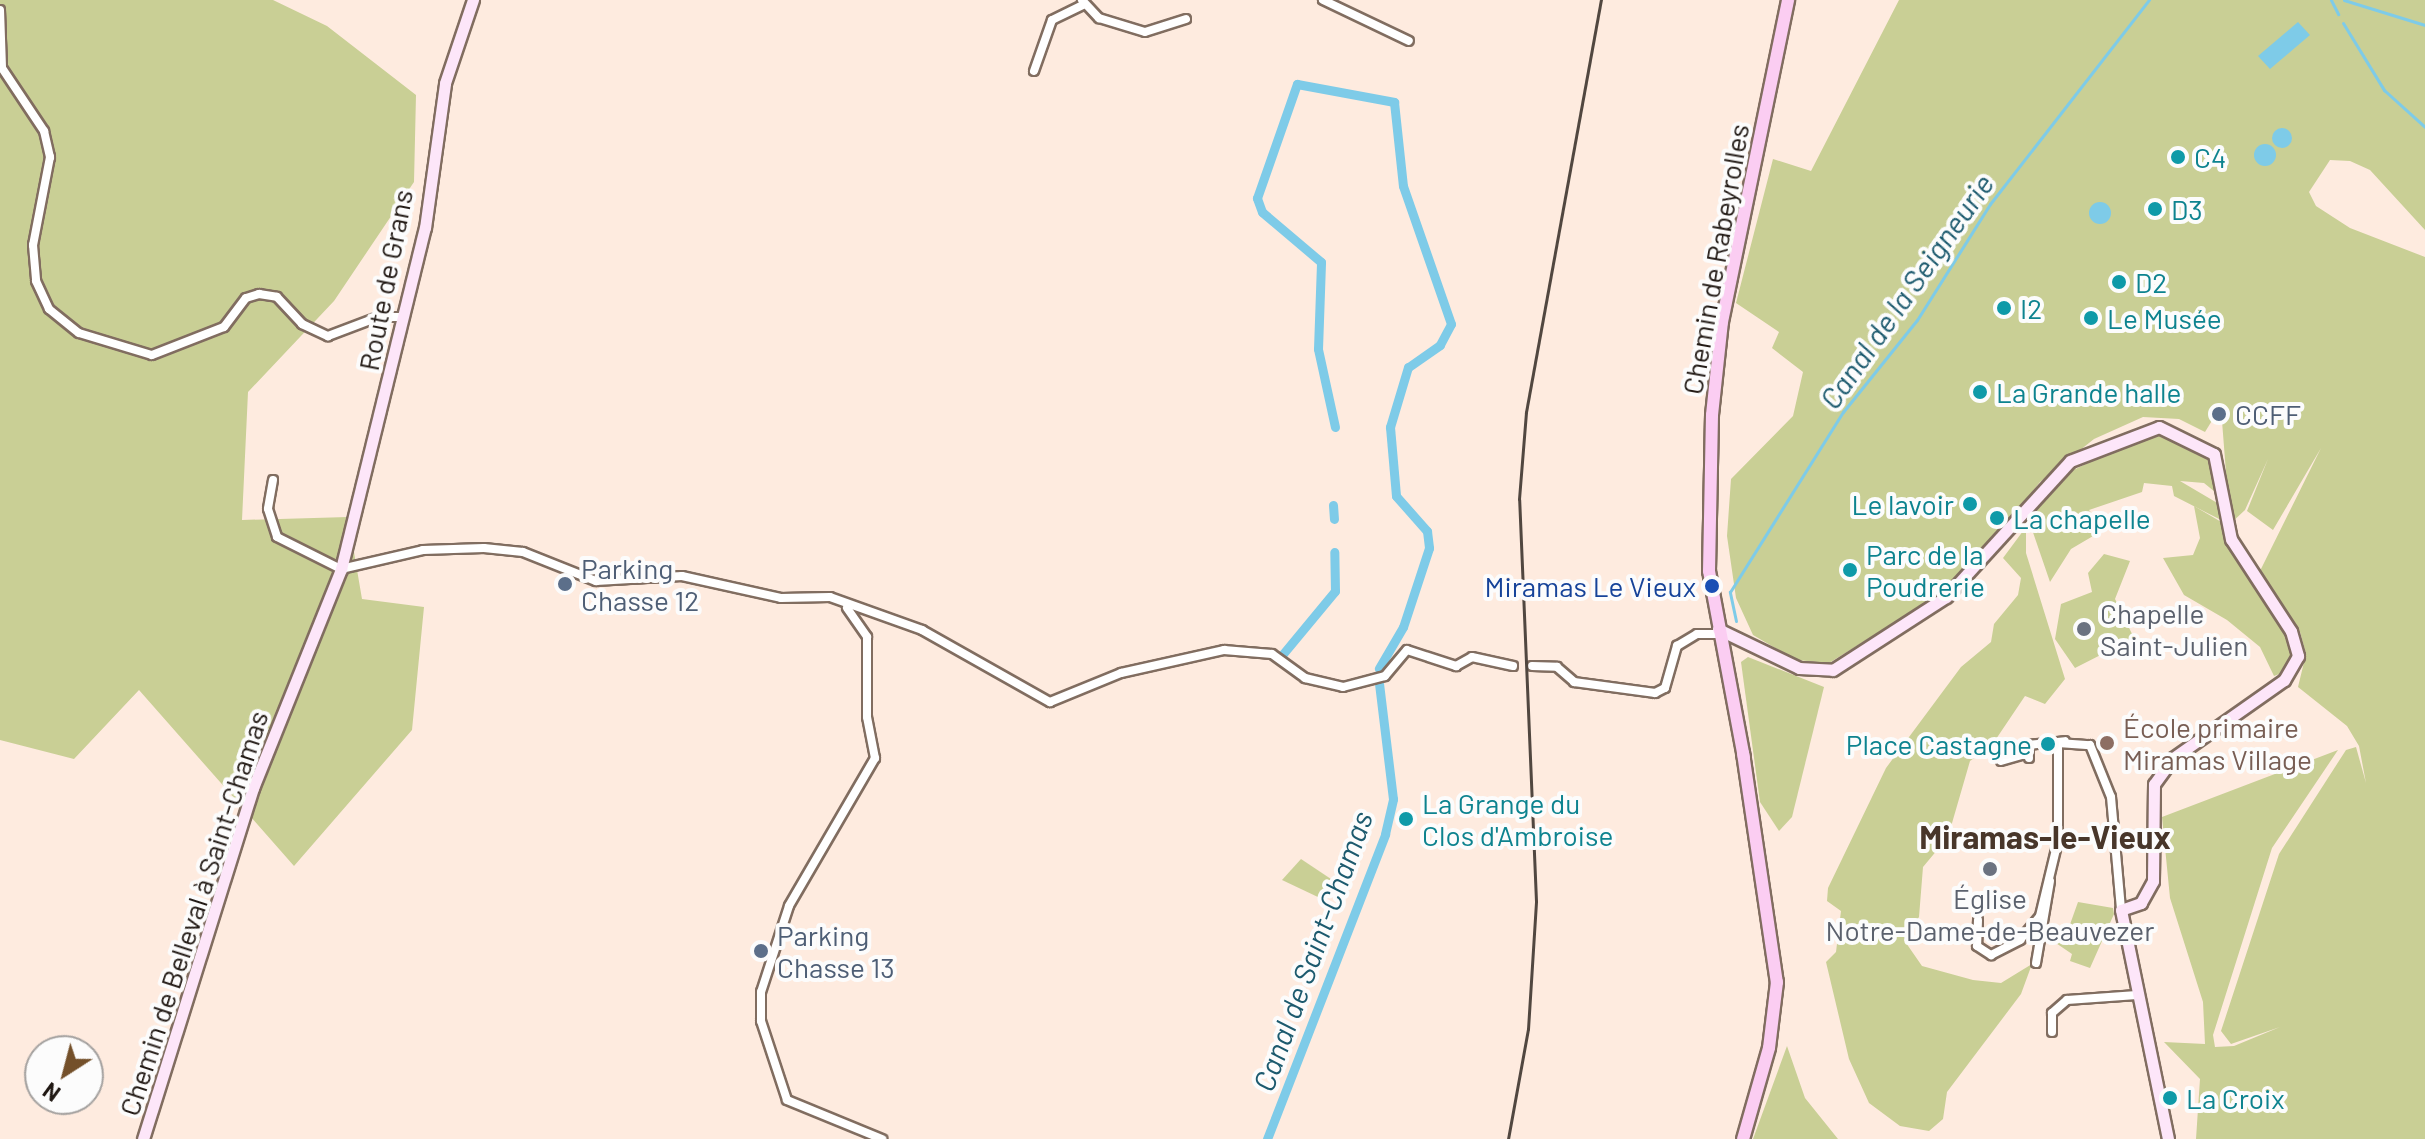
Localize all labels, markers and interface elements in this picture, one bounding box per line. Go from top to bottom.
street label: Chemin de Rabeyrolles [1675,121,1755,397]
place label: C4 [2194,140,2226,174]
marker: C4 [2169,148,2187,166]
water label: Canal de la Seigneurie [1811,167,2001,415]
street label: Route de Grans [351,187,419,373]
place label: D3 [2171,192,2203,226]
marker: D3 [2146,200,2164,218]
place label: D2 [2135,265,2167,299]
marker: D2 [2110,273,2128,291]
place label: I2 [2020,291,2042,325]
marker: I2 [1995,299,2013,317]
place label: Le Musée [2107,301,2222,335]
marker: Le Musée [2082,309,2100,327]
place label: La Grande halle [1996,375,2181,409]
marker: La Grande halle [1971,383,1989,401]
place label: CCFF [2235,397,2301,431]
marker: CCFF [2210,405,2228,423]
place label: Le lavoir [1852,487,1954,521]
marker: Le lavoir [1961,495,1979,513]
place label: La chapelle [2013,501,2151,535]
marker: La chapelle [1988,509,2006,527]
place label: Parc de la Poudrerie [1866,537,1985,603]
place label: Parking Chasse 12 [581,551,699,617]
marker: Parc de la Poudrerie [1841,561,1859,579]
place label: Miramas Le Vieux [1485,569,1696,603]
marker: Parking Chasse 12 [556,575,574,593]
marker: Miramas Le Vieux [1703,577,1721,595]
place label: Chapelle Saint-Julien [2100,596,2248,662]
marker: Chapelle Saint-Julien [2075,620,2093,638]
street label: Chemin de Belleval à Saint-Chamas [112,706,274,1120]
place label: École primaire Miramas Village [2123,710,2312,776]
place label: Place Castagne [1846,727,2032,761]
marker: École primaire Miramas Village [2098,734,2116,752]
marker: Place Castagne [2039,735,2057,753]
place label: La Grange du Clos d'Ambroise [1422,786,1613,852]
water label: Canal de Saint-Chamas [1245,806,1379,1096]
marker: La Grange du Clos d'Ambroise [1397,810,1415,828]
district label: Miramas-le-Vieux [1919,817,2171,855]
marker: Église Notre-Dame-de-Beauvezer [1981,860,1999,878]
place label: Église Notre-Dame-de-Beauvezer [1826,881,2154,947]
place label: Parking Chasse 13 [777,918,895,984]
marker: Parking Chasse 13 [752,942,770,960]
north arrow [24,1035,104,1115]
text: N [38,1078,65,1108]
place label: La Croix [2186,1081,2285,1115]
marker: La Croix [2161,1089,2179,1107]

